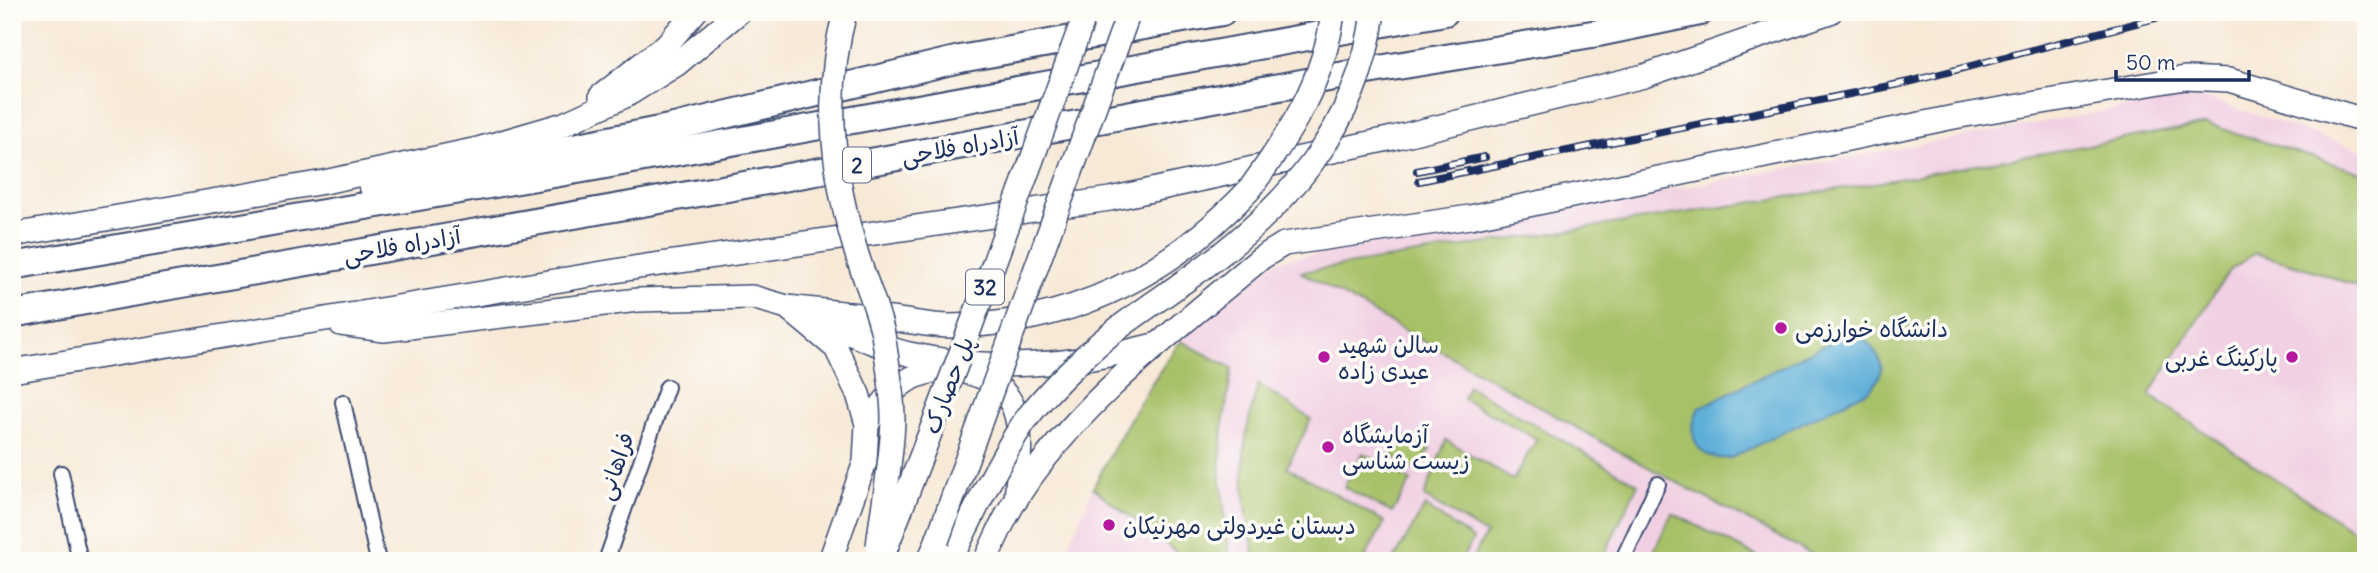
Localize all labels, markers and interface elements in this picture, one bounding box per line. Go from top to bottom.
scale bar [2116,38,2248,82]
text: 50 m [2126,49,2175,76]
street label: آزادراه فلاحی [899,121,1022,172]
road number: 2 [843,148,871,182]
street label: آزادراه فلاحی [341,220,464,271]
road number: 32 [966,270,1004,304]
place label: دانشگاه خوارزمی [1795,314,1948,344]
marker: دانشگاه خوارزمی [1773,320,1789,336]
place label: سالن شهید عیدی زاده [1338,330,1439,385]
street label: پل حصارک [916,332,981,438]
place label: پارکینگ غربی [2165,343,2278,373]
marker: سالن شهید عیدی زاده [1316,349,1332,365]
marker: پارکینگ غربی [2284,349,2300,365]
place label: آزمایشگاه زیست شناسی [1342,420,1470,476]
street label: فراهانی [590,428,641,504]
marker: آزمایشگاه زیست شناسی [1320,439,1336,455]
place label: دبستان غیردولتی مهرنیکان [1123,511,1356,541]
marker: دبستان غیردولتی مهرنیکان [1101,517,1117,533]

